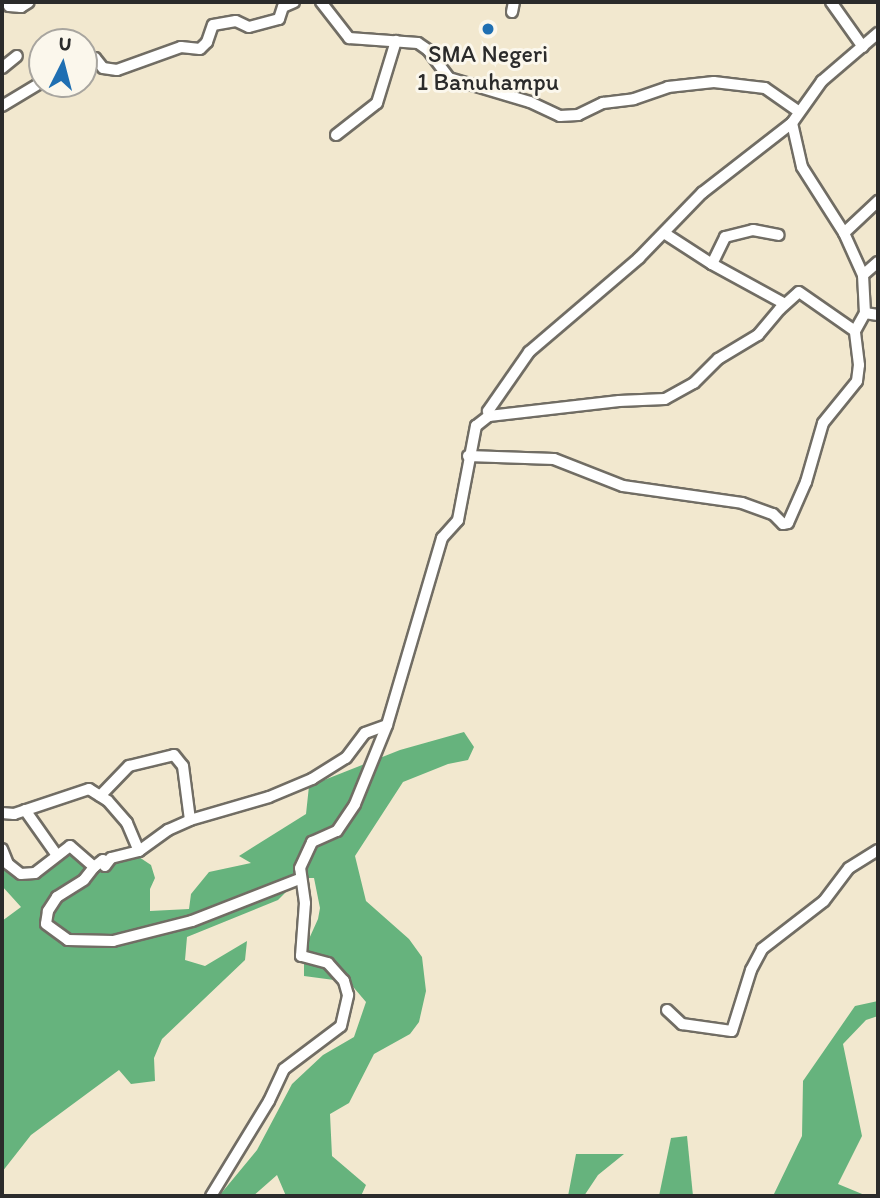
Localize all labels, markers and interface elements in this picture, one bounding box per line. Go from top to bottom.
marker: SMA Negeri 1 Banuhampu [480,21,496,37]
north arrow [28,28,98,98]
text: U [58,32,73,56]
place label: SMA Negeri 1 Banuhampu [417,40,559,96]

